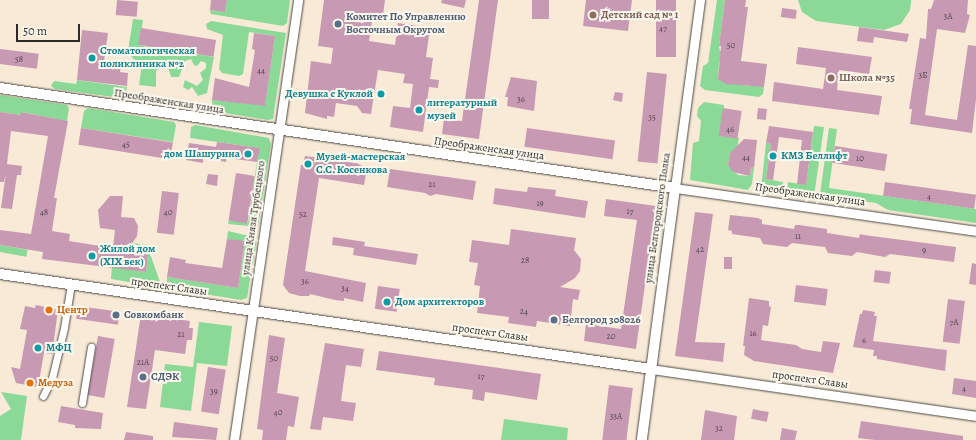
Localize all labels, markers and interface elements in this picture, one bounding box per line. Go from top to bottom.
place label: Детский сад № 1 [601,8,678,22]
marker: Детский сад № 1 [588,10,598,20]
place label: Комитет По Управлению Восточным Округом [346,11,466,37]
house number: 3А [944,11,952,21]
scale bar [18,16,82,42]
marker: Комитет По Управлению Восточным Округом [333,19,343,29]
text: 50 m [23,23,47,39]
house number: 47 [659,23,667,33]
house number: 50 [727,40,735,50]
place label: Стоматологическая поликлиника №2 [100,45,195,71]
marker: Стоматологическая поликлиника №2 [87,53,97,63]
house number: 58 [15,54,23,64]
house number: 44 [257,65,265,75]
house number: 3Б [918,70,928,80]
place label: Школа №35 [839,71,895,85]
marker: Школа №35 [826,73,836,83]
street label: Преображенская улица [113,87,225,117]
place label: Девушка с Куклой [285,87,373,101]
marker: Девушка с Куклой [376,89,386,99]
house number: 36 [517,94,525,104]
place label: литературный музей [427,97,497,123]
marker: литературный музей [414,105,424,115]
house number: 35 [648,112,656,122]
house number: 46 [726,124,734,134]
street label: Преображенская улица [433,135,545,163]
house number: 45 [122,139,130,149]
place label: дом Шашурина [164,147,240,161]
marker: дом Шашурина [243,149,253,159]
place label: КМЗ Беллифт [781,149,848,163]
place label: Музей-мастерская С.С. Косенкова [316,151,405,177]
marker: КМЗ Беллифт [768,151,778,161]
street label: улица Белгородского Полка [642,152,674,284]
house number: 44 [742,152,750,162]
house number: 10 [856,153,864,163]
marker: Музей-мастерская С.С. Косенкова [303,159,313,169]
street label: улица Князя Трубецкого [239,160,269,276]
house number: 21 [428,179,436,189]
street label: Преображенская улица [754,181,866,209]
house number: 4 [927,191,931,201]
house number: 19 [536,198,544,208]
house number: 17 [627,206,633,216]
house number: 48 [40,207,48,217]
house number: 40 [164,207,172,217]
house number: 52 [299,209,307,219]
house number: 11 [795,231,801,241]
place label: Жилой дом (XIX век) [100,243,155,269]
house number: 42 [696,244,704,254]
house number: 9 [922,245,926,255]
marker: Жилой дом (XIX век) [87,251,97,261]
house number: 28 [521,255,529,265]
street label: проспект Славы [130,275,208,299]
house number: 36 [301,276,309,286]
house number: 34 [341,283,349,293]
place label: Дом архитекторов [395,295,484,309]
marker: Дом архитекторов [382,297,392,307]
place label: Центр [57,303,88,317]
marker: Центр [44,305,54,315]
house number: 24 [520,306,528,316]
place label: Совкомбанк [124,308,184,322]
marker: Совкомбанк [111,310,121,320]
place label: Белгород 308026 [562,313,641,327]
marker: Белгород 308026 [549,315,559,325]
house number: 7А [949,317,959,327]
street label: проспект Славы [451,321,529,345]
house number: 16 [749,328,757,338]
house number: 21 [177,329,185,339]
house number: 20 [606,331,616,341]
house number: 6 [862,335,866,345]
place label: МФЦ [46,341,72,355]
marker: МФЦ [33,343,43,353]
house number: 50 [270,353,278,363]
house number: 21А [137,357,149,367]
street label: проспект Славы [771,368,849,392]
place label: СДЭК [151,370,179,384]
house number: 17 [478,371,484,381]
marker: СДЭК [138,372,148,382]
place label: Медуза [38,376,73,390]
marker: Медуза [25,378,35,388]
house number: 4 [962,383,966,393]
house number: 39 [210,386,218,396]
house number: 40 [274,407,282,417]
house number: 33А [610,411,622,421]
house number: 32 [715,423,723,433]

